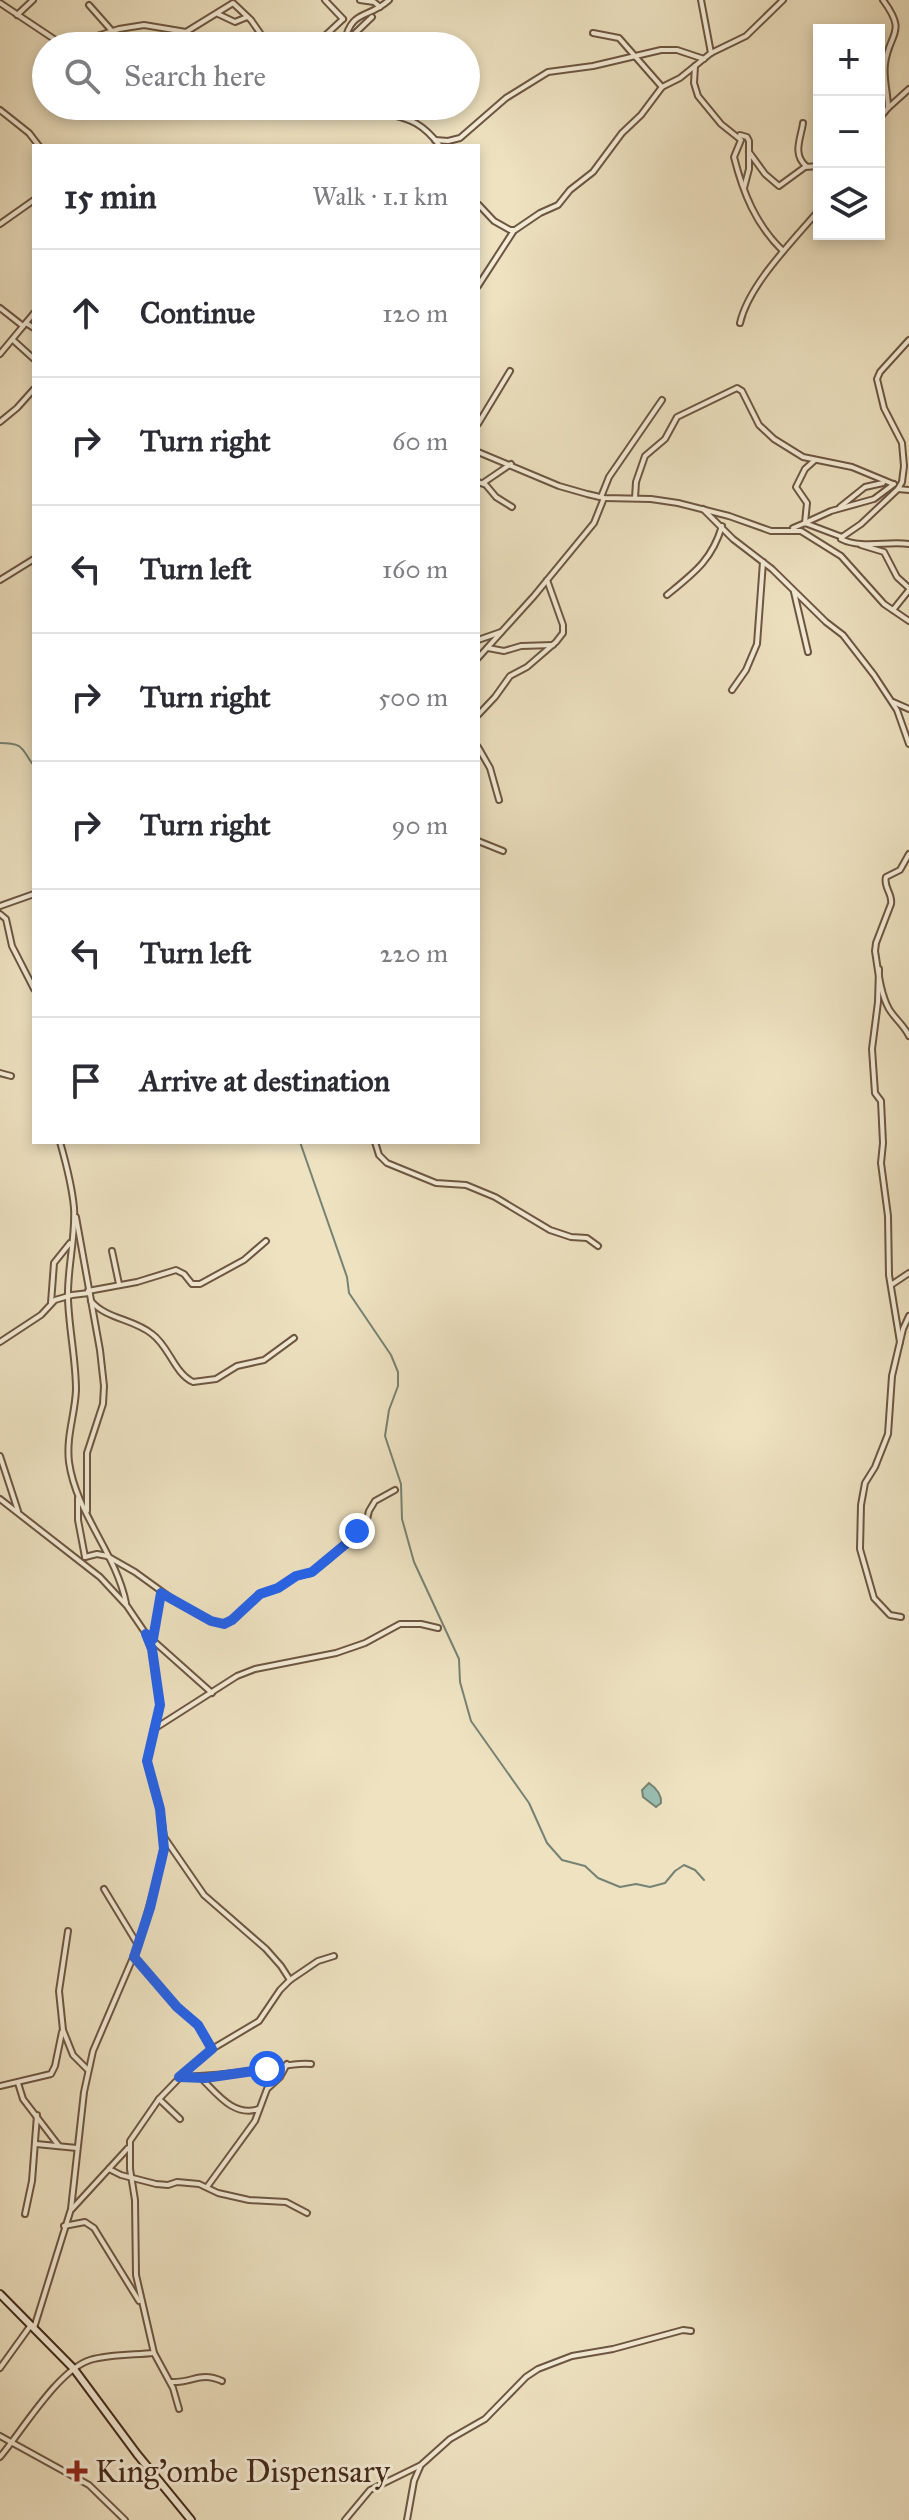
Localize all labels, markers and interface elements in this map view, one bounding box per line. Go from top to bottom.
map controls [813,24,885,240]
button: + [813,24,885,96]
search box [32,32,480,120]
icon: search [60,54,104,98]
text: Search here [124,58,266,94]
button: − [813,96,885,168]
button: layers [813,168,885,240]
text: 15 min [64,176,157,217]
text: Walk · 1.1 km [312,180,448,212]
icon: ahead [64,291,108,335]
text: Continue [140,295,255,331]
text: 120 m [382,297,448,329]
icon: right [64,419,108,463]
text: Turn right [140,423,271,459]
text: 60 m [392,425,448,457]
icon: left [64,547,108,591]
text: Turn left [140,551,251,587]
text: 160 m [382,553,448,585]
icon: right [64,675,108,719]
text: Turn right [140,679,271,715]
text: 500 m [378,681,448,713]
icon: right [64,803,108,847]
text: Turn right [140,807,271,843]
text: 90 m [391,809,448,841]
icon: left [64,931,108,975]
text: Turn left [140,935,251,971]
text: 220 m [380,937,448,969]
icon: arrive [64,1059,108,1103]
text: Arrive at destination [140,1063,390,1099]
route end [339,1513,375,1549]
route start [249,2051,285,2087]
place label: King'ombe Dispensary [95,2452,391,2491]
marker: King'ombe Dispensary [66,2460,88,2482]

